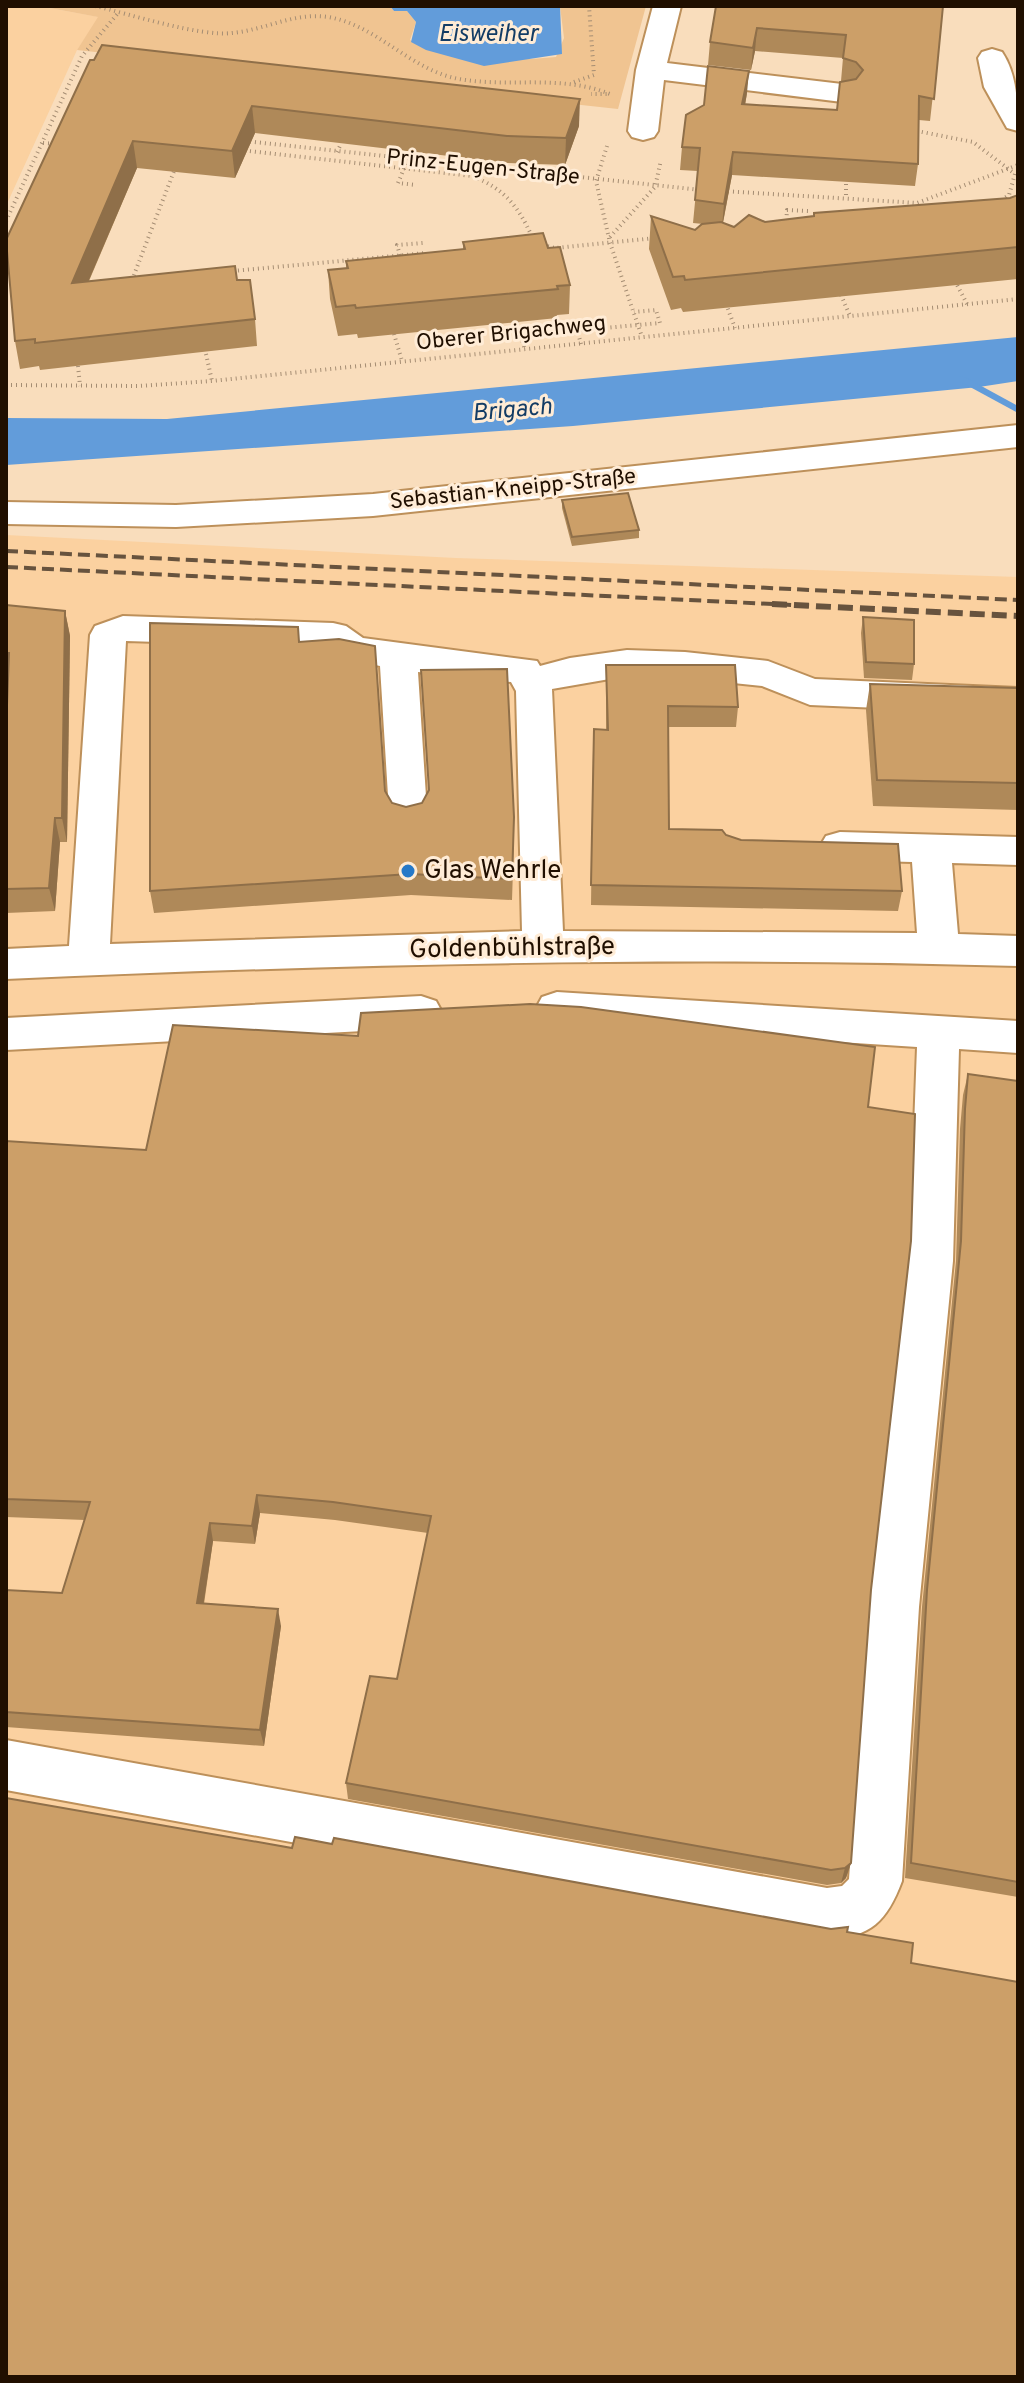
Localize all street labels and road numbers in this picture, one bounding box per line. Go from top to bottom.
street label: Prinz-Eugen-Straße [385,144,581,192]
street label: Oberer Brigachweg [415,311,607,357]
street label: Sebastian-Kneipp-Straße [389,464,637,516]
street label: Goldenbühlstraße [409,931,615,967]

